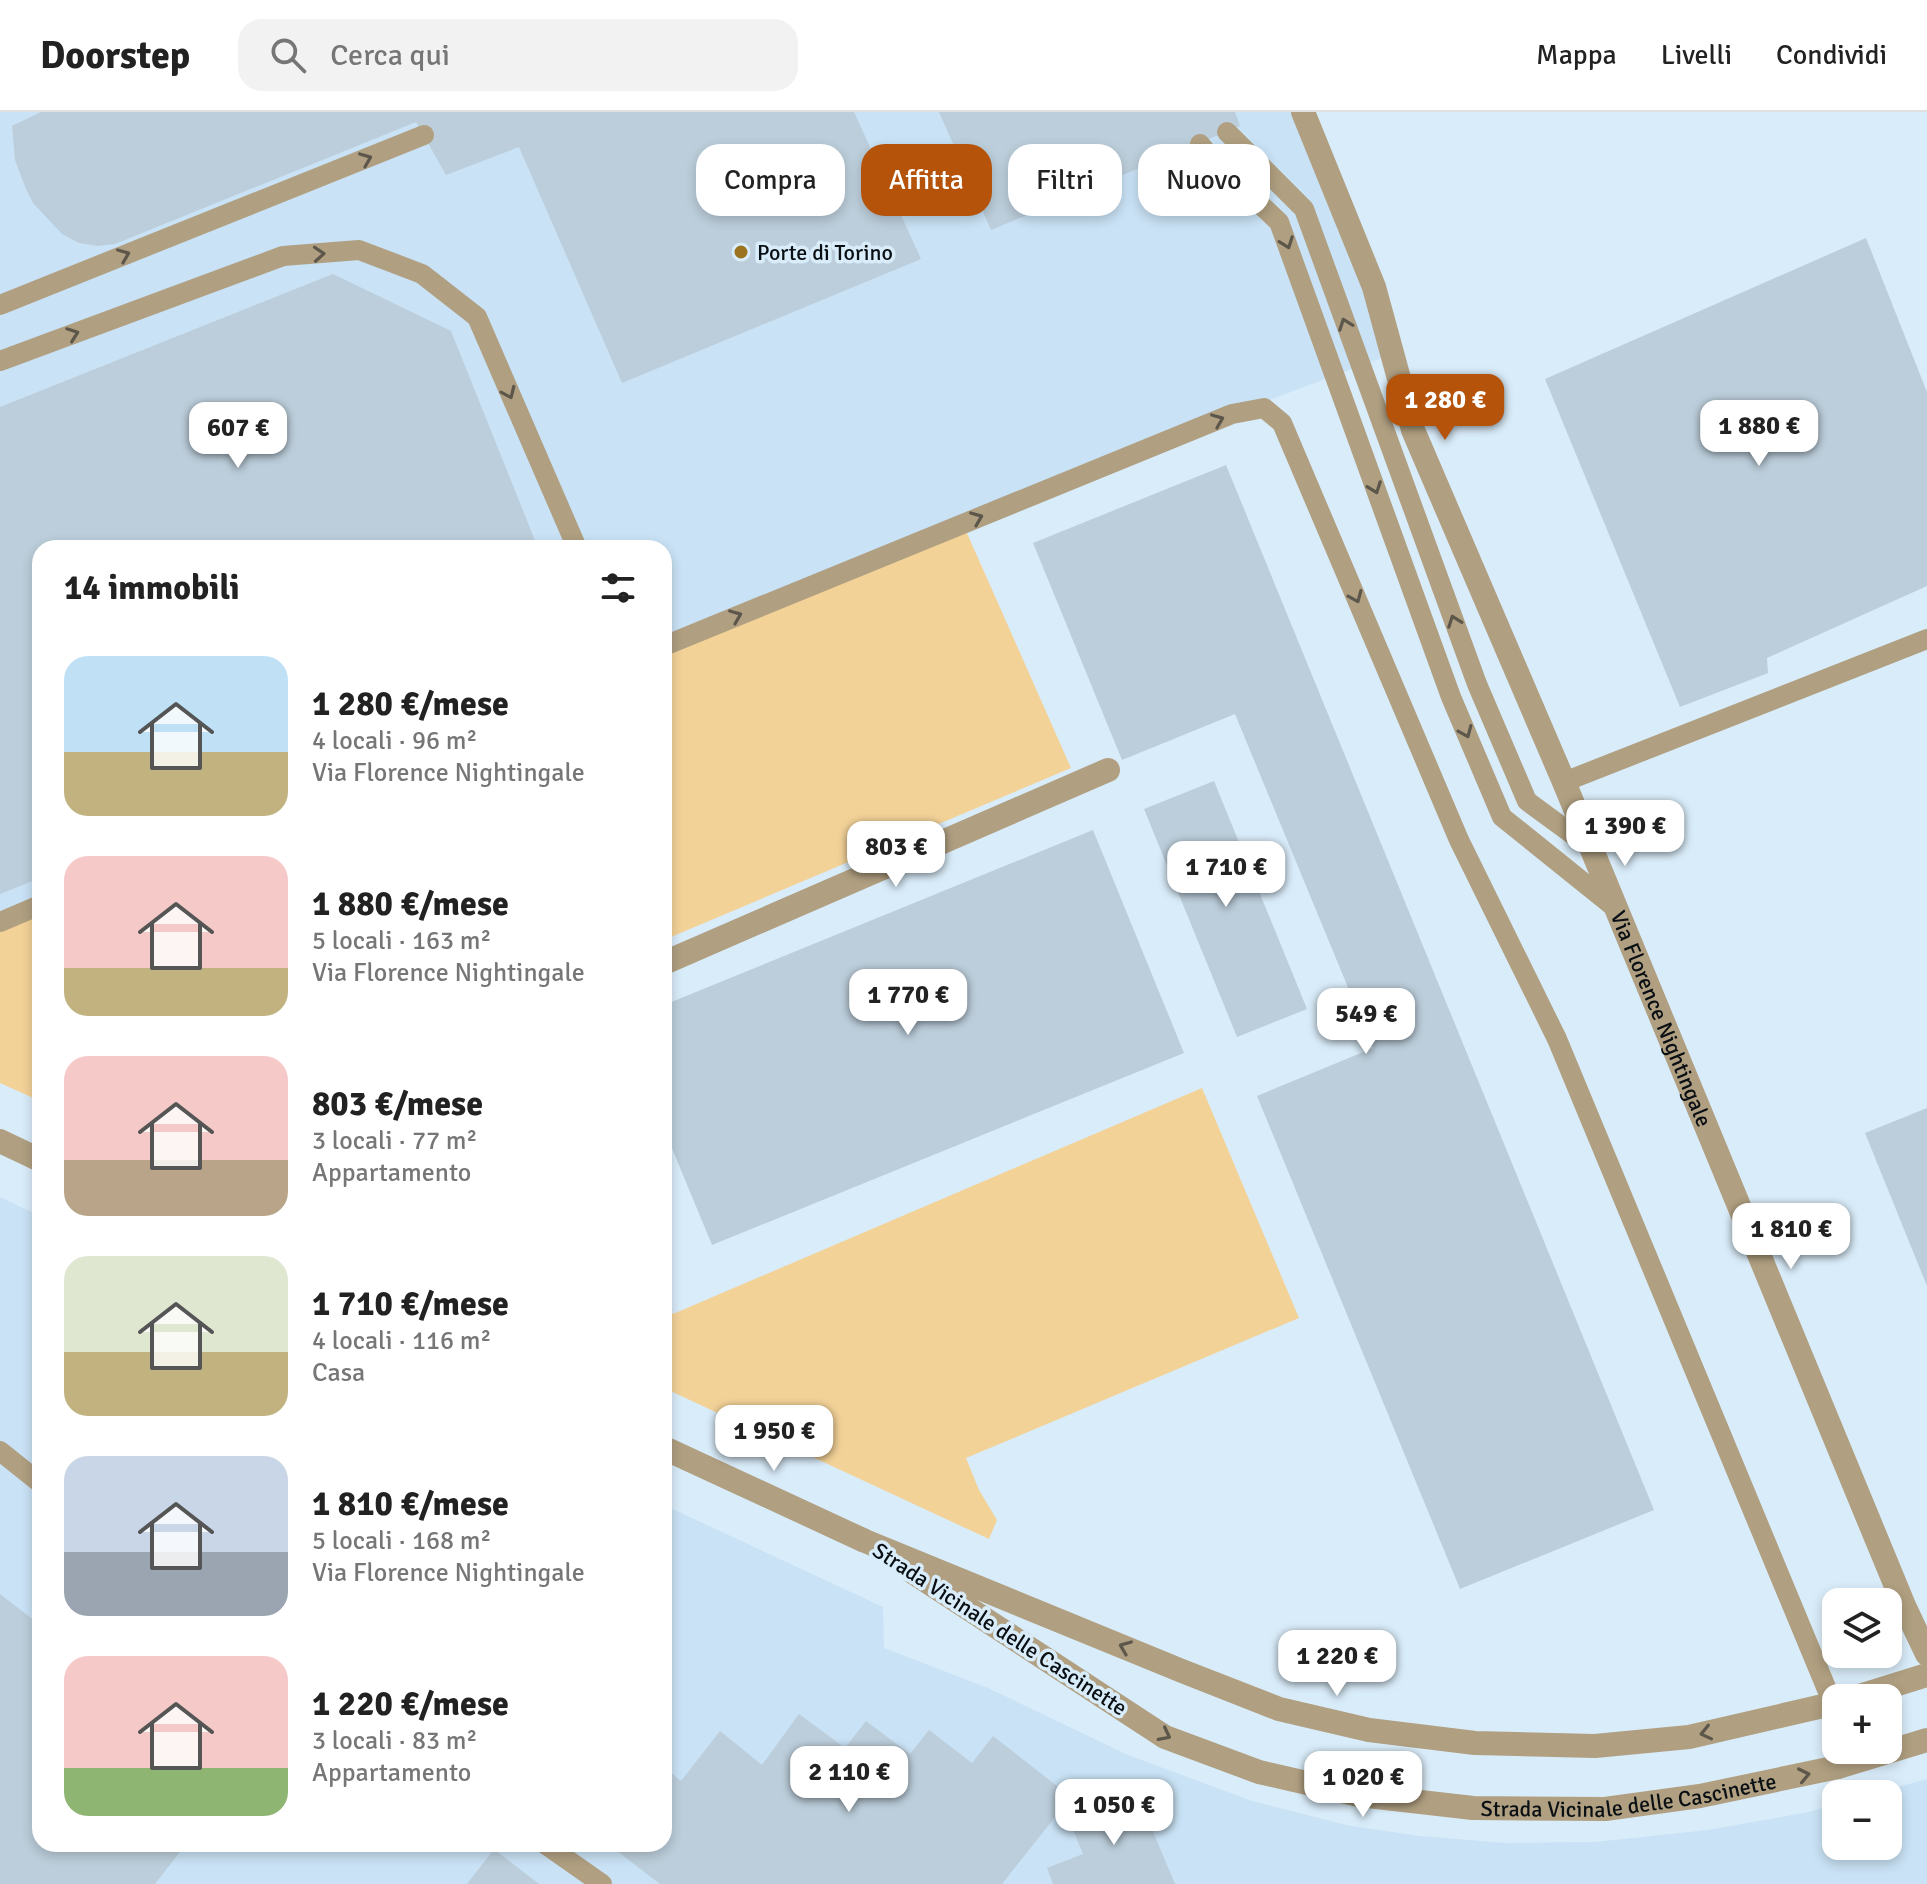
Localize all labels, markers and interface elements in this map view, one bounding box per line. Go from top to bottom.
search box [238,19,798,91]
text: Doorstep [40,32,190,79]
icon: search [266,33,310,77]
text: Cerca qui [330,37,450,74]
text: Mappa [1536,38,1617,72]
text: Livelli [1661,38,1732,72]
text: Condividi [1776,38,1887,72]
chip: Compra [696,144,845,216]
chip: Affitta [861,144,992,216]
chip: Filtri [1008,144,1122,216]
chip: Nuovo [1138,144,1270,216]
one-way arrow [358,152,372,168]
one-way arrow [1277,236,1293,250]
place label: Porte di Torino [757,239,893,266]
marker: Porte di Torino [732,243,750,261]
one-way arrow [313,246,326,263]
one-way arrow [116,249,130,265]
one-way arrow [1338,318,1355,332]
one-way arrow [65,327,79,344]
pin: 1 280 € [1371,374,1519,442]
text: 1 280 € [1404,384,1486,416]
one-way arrow [499,385,515,400]
pin: 1 880 € [1685,400,1833,468]
pin: 607 € [182,402,294,470]
text: 1 880 € [1718,410,1800,442]
text: 607 € [207,412,269,444]
one-way arrow [1210,413,1224,430]
one-way arrow [1365,480,1382,494]
one-way arrow [969,511,983,528]
icon: filters [596,566,640,610]
text: 14 immobili [64,567,240,609]
one-way arrow [1346,589,1362,603]
one-way arrow [728,610,742,626]
one-way arrow [1447,615,1463,629]
text: 1 280 €/mese [312,683,509,725]
icon: home [128,688,224,784]
one-way arrow [1456,723,1472,738]
text: 4 locali · 96 m² [312,725,477,757]
text: Via Florence Nightingale [312,757,585,789]
pin: 1 390 € [1551,800,1699,868]
text: 1 390 € [1584,810,1666,842]
pin: 803 € [840,821,952,889]
text: 803 € [865,831,927,863]
pin: 1 710 € [1152,841,1300,909]
text: 1 710 € [1185,851,1267,883]
text: 1 880 €/mese [312,883,509,925]
icon: home [128,888,224,984]
street label: Via Florence Nightingale [1605,907,1718,1130]
text: 5 locali · 163 m² [312,925,492,957]
text: Via Florence Nightingale [312,957,585,989]
pin: 1 770 € [834,969,982,1037]
text: 1 770 € [867,979,949,1011]
pin: 549 € [1310,988,1422,1056]
text: 549 € [1335,998,1397,1030]
text: 803 €/mese [312,1083,483,1125]
icon: home [128,1088,224,1184]
text: 3 locali · 77 m² [312,1125,477,1157]
text: Appartamento [312,1157,471,1189]
pin: 1 810 € [1717,1203,1865,1271]
text: 1 810 € [1750,1213,1832,1245]
text: 1 710 €/mese [312,1283,509,1325]
icon: home [128,1288,224,1384]
text: 4 locali · 116 m² [312,1325,492,1357]
text: Casa [312,1357,365,1389]
pin: 1 950 € [700,1405,848,1473]
text: 1 950 € [733,1415,815,1447]
text: 1 810 €/mese [312,1483,509,1525]
icon: home [128,1488,224,1584]
text: 5 locali · 168 m² [312,1525,492,1557]
street label: Strada Vicinale delle Cascinette [868,1537,1132,1721]
text: Via Florence Nightingale [312,1557,585,1589]
map controls [1822,1588,1902,1860]
button: layers [1822,1588,1902,1668]
pin: 1 220 € [1263,1630,1411,1698]
text: 1 220 € [1296,1640,1378,1672]
one-way arrow [1119,1641,1133,1657]
text: 1 220 €/mese [312,1683,509,1725]
button: + [1822,1684,1902,1764]
icon: home [128,1688,224,1784]
one-way arrow [1699,1724,1713,1741]
text: 3 locali · 83 m² [312,1725,477,1757]
one-way arrow [1157,1725,1172,1741]
pin: 2 110 € [775,1746,923,1814]
pin: 1 020 € [1289,1751,1437,1819]
text: 2 110 € [808,1756,890,1788]
text: Appartamento [312,1757,471,1789]
text: 1 020 € [1322,1761,1404,1793]
street label: Strada Vicinale delle Cascinette [1480,1767,1779,1823]
one-way arrow [1797,1767,1811,1784]
pin: 1 050 € [1040,1779,1188,1847]
button: − [1822,1780,1902,1860]
text: 1 050 € [1073,1789,1155,1821]

